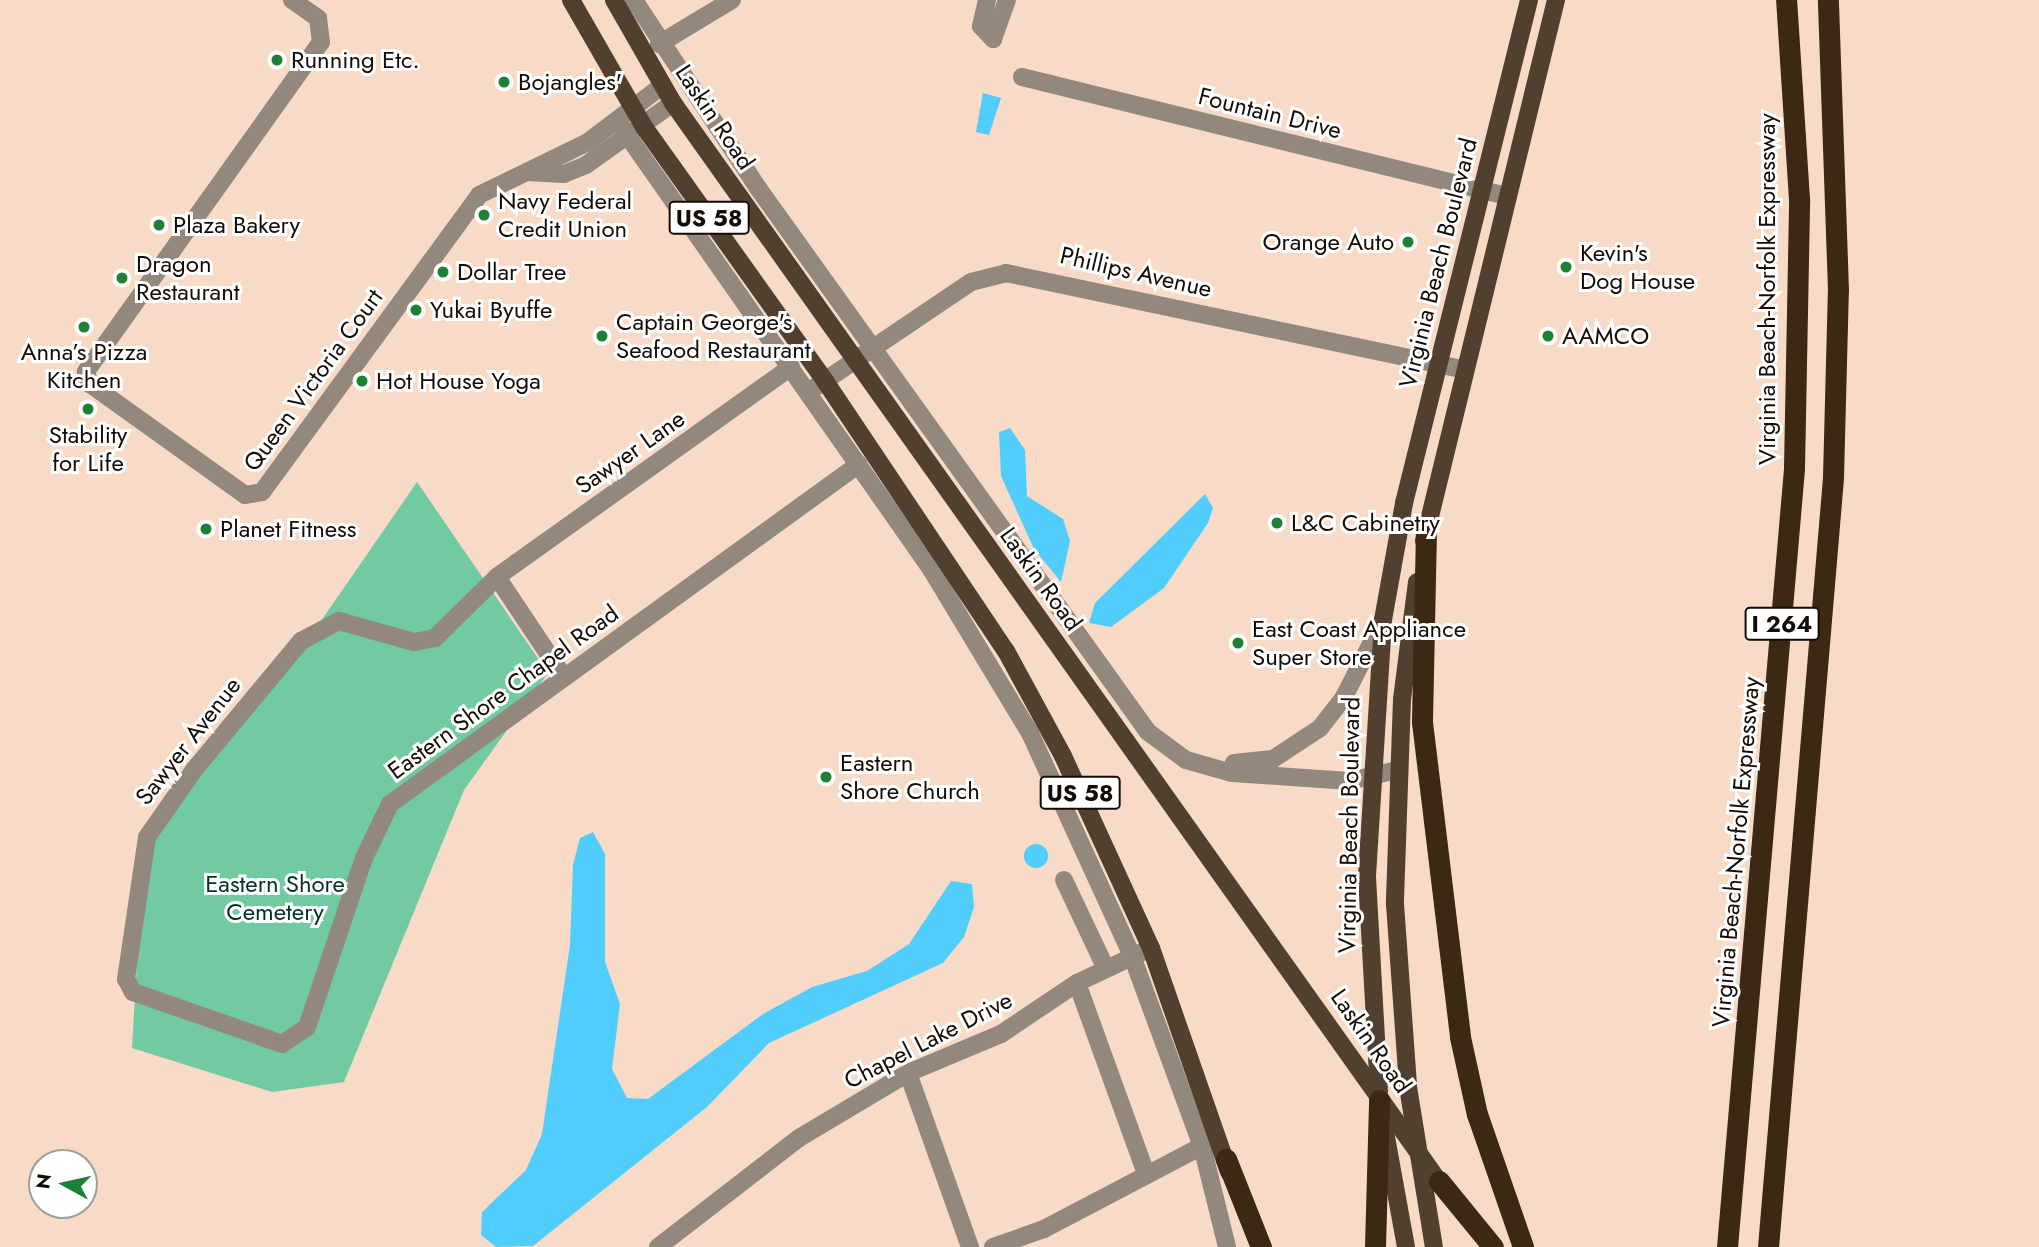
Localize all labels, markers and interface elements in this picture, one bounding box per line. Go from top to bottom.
place label: Running Etc. [291,46,420,74]
marker: Running Etc. [269,52,285,68]
street label: Laskin Road [669,59,761,175]
place label: Bojangles' [518,68,622,96]
marker: Bojangles' [496,74,512,90]
street label: Fountain Drive [1196,81,1344,145]
street label: Virginia Beach-Norfolk Expressway [1753,113,1781,465]
street label: Virginia Beach Boulevard [1393,135,1483,391]
place label: Navy Federal Credit Union [498,187,632,243]
road number: US 58 [667,198,751,238]
marker: Navy Federal Credit Union [476,207,492,223]
place label: Plaza Bakery [173,211,300,239]
marker: Plaza Bakery [151,217,167,233]
place label: Orange Auto [1263,228,1394,256]
marker: Orange Auto [1400,234,1416,250]
place label: Kevin's Dog House [1580,239,1695,295]
street label: Phillips Avenue [1057,241,1215,303]
place label: Dragon Restaurant [136,250,240,306]
place label: Dollar Tree [457,258,566,286]
marker: Kevin's Dog House [1558,259,1574,275]
marker: Dollar Tree [435,264,451,280]
marker: Dragon Restaurant [114,270,130,286]
street label: Queen Victoria Court [237,283,389,477]
place label: Yukai Byuffe [430,296,552,324]
marker: Yukai Byuffe [408,302,424,318]
place label: Captain George's Seafood Restaurant [616,308,811,364]
marker: Anna’s Pizza Kitchen [76,319,92,335]
place label: AAMCO [1562,322,1649,350]
marker: Captain George's Seafood Restaurant [594,328,610,344]
marker: AAMCO [1540,328,1556,344]
place label: Anna’s Pizza Kitchen [21,338,147,394]
place label: Hot House Yoga [376,367,541,395]
marker: Hot House Yoga [354,373,370,389]
marker: Stability for Life [80,401,96,417]
street label: Sawyer Lane [570,404,690,500]
place label: Stability for Life [49,421,127,477]
place label: L&C Cabinetry [1291,509,1440,537]
place label: Planet Fitness [220,515,356,543]
marker: L&C Cabinetry [1269,515,1285,531]
marker: Planet Fitness [198,521,214,537]
street label: Laskin Road [994,522,1088,636]
street label: Eastern Shore Chapel Road [382,599,624,785]
road number: I 264 [1744,604,1820,644]
place label: East Coast Appliance Super Store [1252,615,1466,671]
marker: East Coast Appliance Super Store [1230,635,1246,651]
street label: Sawyer Avenue [129,671,247,811]
street label: Virginia Beach-Norfolk Expressway [1706,676,1766,1028]
street label: Virginia Beach Boulevard [1332,696,1366,954]
place label: Eastern Shore Church [840,749,980,805]
marker: Eastern Shore Church [818,769,834,785]
road number: US 58 [1038,774,1122,813]
park label: Eastern Shore Cemetery [205,870,345,926]
street label: Laskin Road [1325,983,1417,1099]
street label: Chapel Lake Drive [839,985,1017,1095]
north arrow [28,1149,98,1219]
text: N [29,1172,58,1191]

